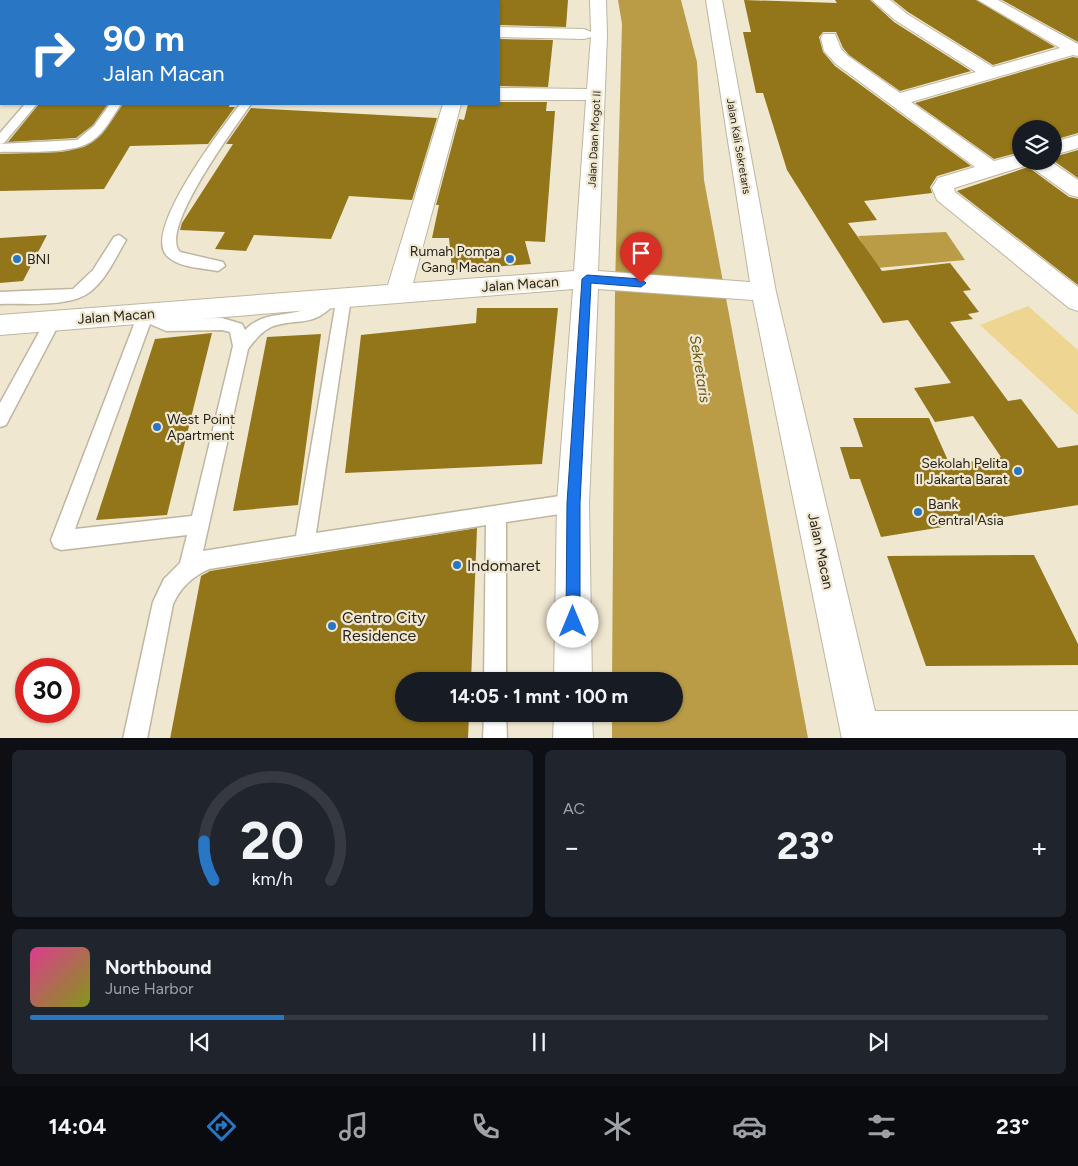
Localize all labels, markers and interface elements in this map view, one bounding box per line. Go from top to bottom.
text: 90 m [103,18,185,60]
icon: right [20,20,85,85]
text: Jalan Macan [103,60,225,87]
street label: Jalan Daan Mogot II [585,90,604,188]
street label: Jalan Kali Sekretaris [724,97,753,195]
map controls [1012,120,1062,170]
button: layers [1012,120,1062,170]
pin [620,232,662,283]
icon: arrive [627,239,655,267]
place label: Rumah Pompa Gang Macan [410,243,500,276]
place label: BNI [27,251,50,268]
marker: BNI [11,253,23,265]
marker: Rumah Pompa Gang Macan [504,253,516,265]
street label: Jalan Macan [481,273,559,296]
street label: Jalan Macan [77,305,155,328]
water label: Sekretaris [686,334,714,404]
place label: West Point Apartment [167,411,235,444]
marker: West Point Apartment [151,421,163,433]
place label: Sekolah Pelita II Jakarta Barat [915,455,1008,488]
marker: Sekolah Pelita II Jakarta Barat [1012,465,1024,477]
place label: Bank Central Asia [928,496,1004,529]
marker: Bank Central Asia [912,506,924,518]
street label: Jalan Macan [804,512,837,591]
place label: Indomaret [467,556,541,575]
marker: Indomaret [451,559,463,571]
position arrow [546,595,598,647]
place label: Centro City Residence [342,608,426,645]
marker: Centro City Residence [326,620,338,632]
speed limit sign: 30 [15,658,80,723]
text: 14:05 · 1 mnt · 100 m [450,685,628,708]
text: AC [563,799,585,818]
text: 20 [241,810,304,872]
text: 23° [777,823,834,869]
text: − [563,830,580,864]
text: + [1031,830,1048,864]
text: km/h [252,868,293,889]
text: Northbound [105,956,212,979]
text: June Harbor [105,979,193,998]
icon: previous [186,1028,214,1056]
icon: pause [525,1028,553,1056]
icon: next [864,1028,892,1056]
icon: directions [204,1109,239,1144]
icon: music [336,1109,371,1144]
icon: phone [468,1109,503,1144]
icon: climate [600,1109,635,1144]
icon: car [732,1109,767,1144]
icon: filters [864,1109,899,1144]
text: 14:04 [49,1113,107,1140]
text: 23° [996,1113,1029,1140]

